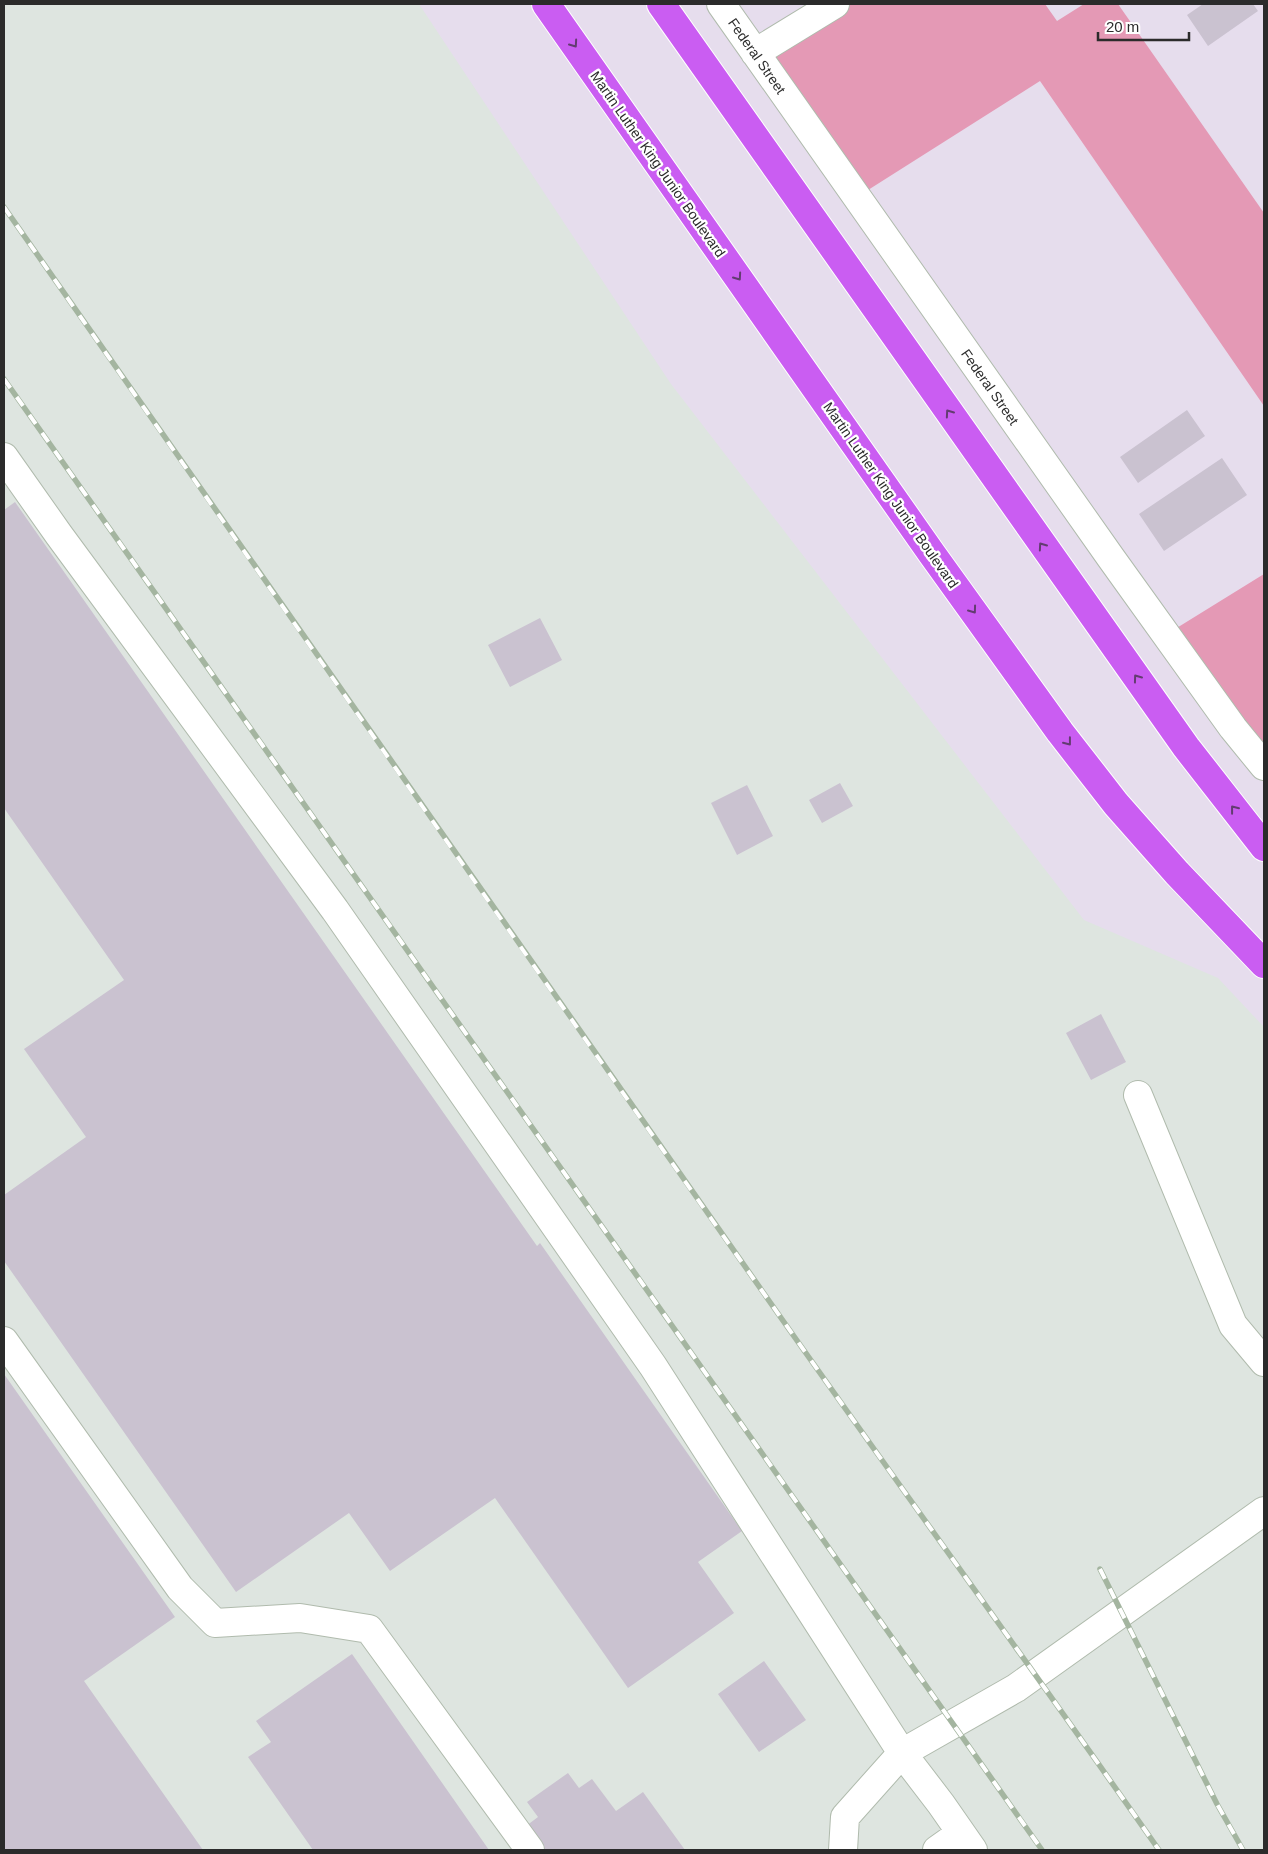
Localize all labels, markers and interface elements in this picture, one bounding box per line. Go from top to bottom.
scale bar [1098,10,1189,42]
street label: Federal Street [725,15,789,97]
text: 20 m [1106,18,1139,35]
one-way arrow [568,38,577,47]
street label: Martin Luther King Junior Boulevard [587,68,729,260]
one-way arrow [732,271,741,281]
street label: Federal Street [958,346,1022,428]
street label: Martin Luther King Junior Boulevard [820,399,962,591]
one-way arrow [946,409,955,419]
one-way arrow [1040,543,1048,552]
one-way arrow [967,604,975,613]
one-way arrow [1134,675,1143,684]
one-way arrow [1062,736,1070,745]
one-way arrow [1231,805,1240,814]

